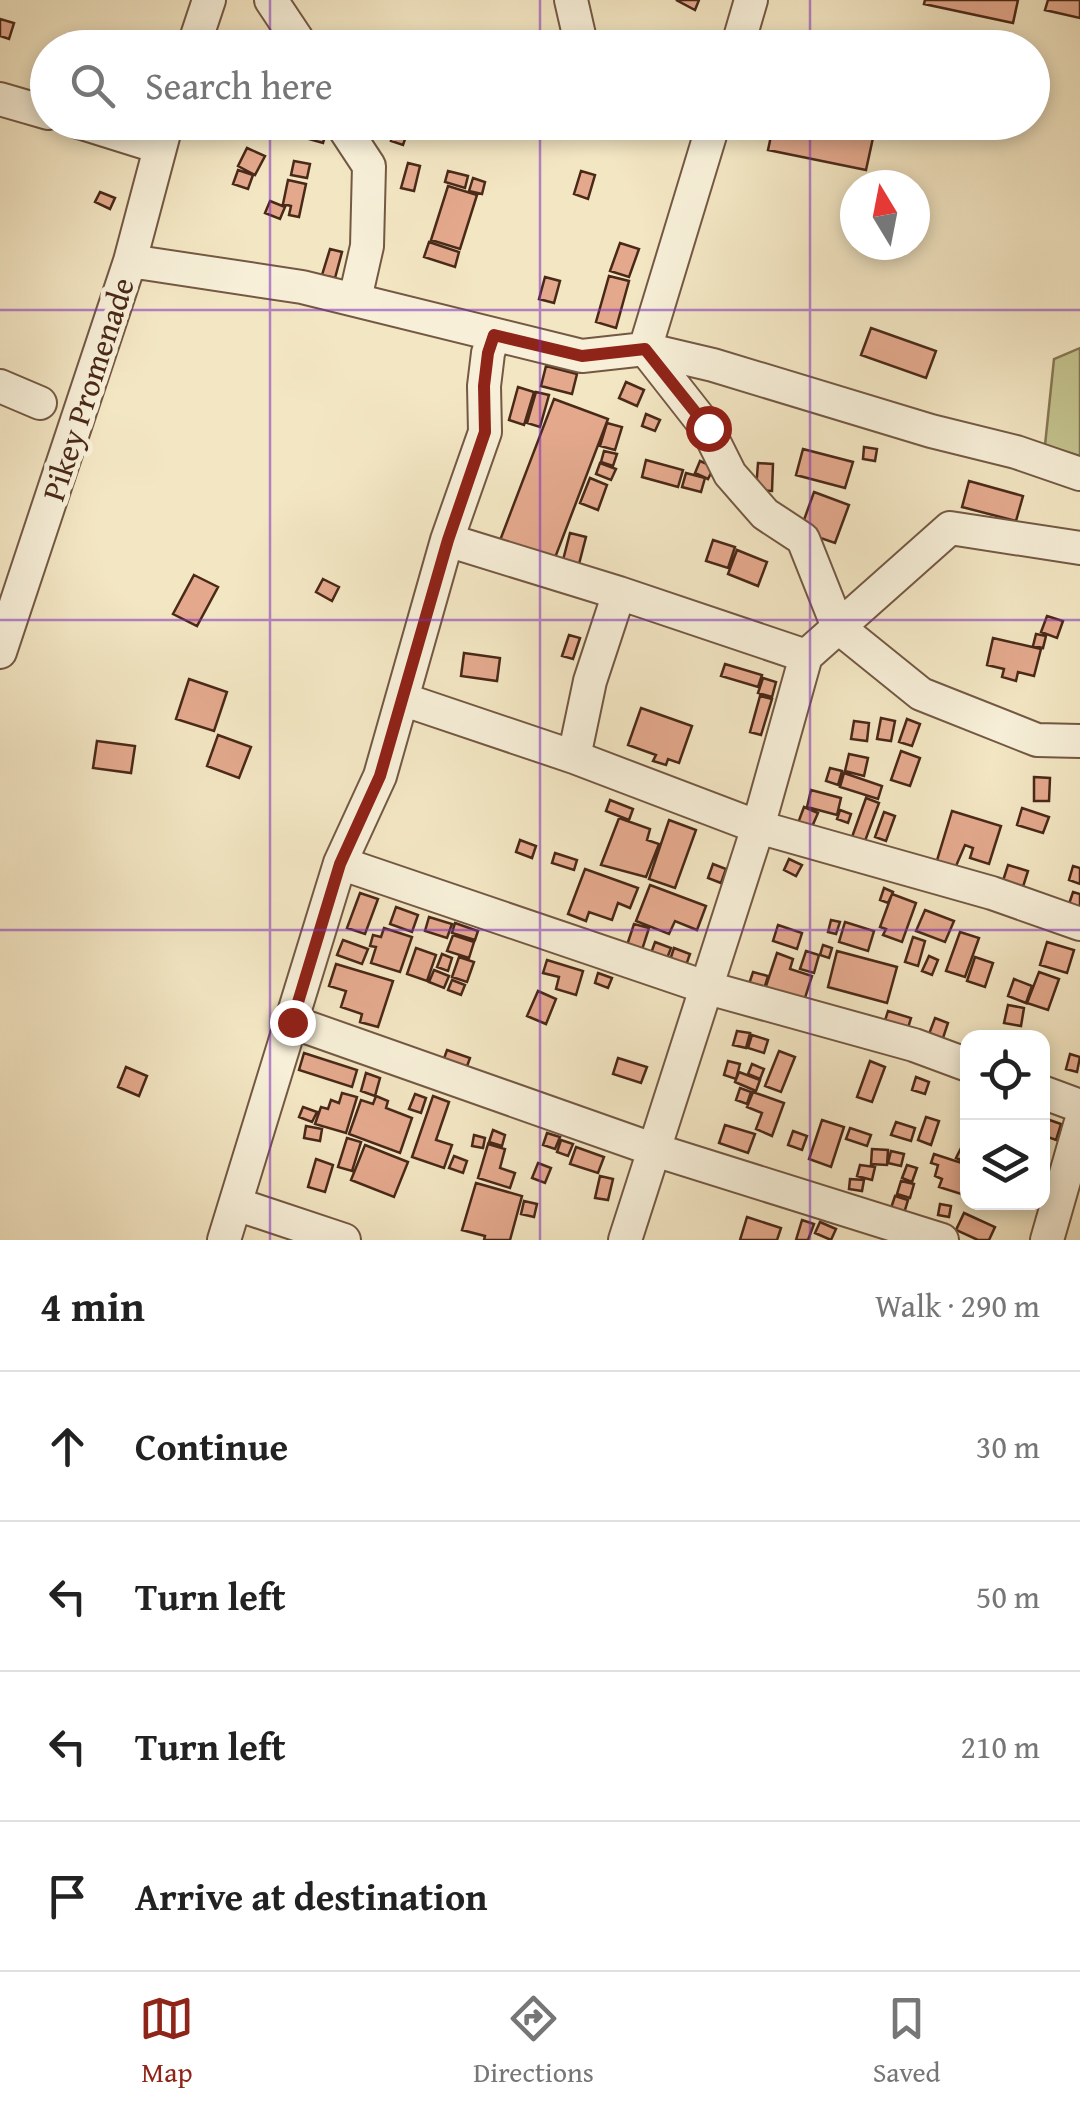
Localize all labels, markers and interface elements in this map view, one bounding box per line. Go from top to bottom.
search box [30,30,1050,140]
text: Search here [145,57,333,113]
icon: search [65,58,120,113]
north arrow [840,170,930,260]
street label: Pikey Promenade [29,271,146,507]
route start [686,406,732,452]
route end [270,1000,316,1046]
map controls [960,1030,1050,1210]
button: locate [960,1030,1050,1120]
button: layers [960,1120,1050,1210]
text: 4 min [40,1275,145,1336]
text: Walk · 290 m [875,1282,1040,1329]
text: Continue [135,1418,288,1474]
icon: ahead [40,1419,95,1474]
text: 30 m [976,1423,1040,1470]
text: Turn left [135,1568,286,1624]
icon: left [40,1569,95,1624]
text: 50 m [976,1573,1040,1620]
text: Turn left [135,1718,286,1774]
icon: left [40,1719,95,1774]
text: 210 m [961,1723,1040,1770]
text: Arrive at destination [135,1868,488,1924]
icon: arrive [40,1869,95,1924]
tab: Map [139,1991,194,2092]
tab: Directions [473,1991,594,2092]
tab: Saved [873,1991,941,2092]

